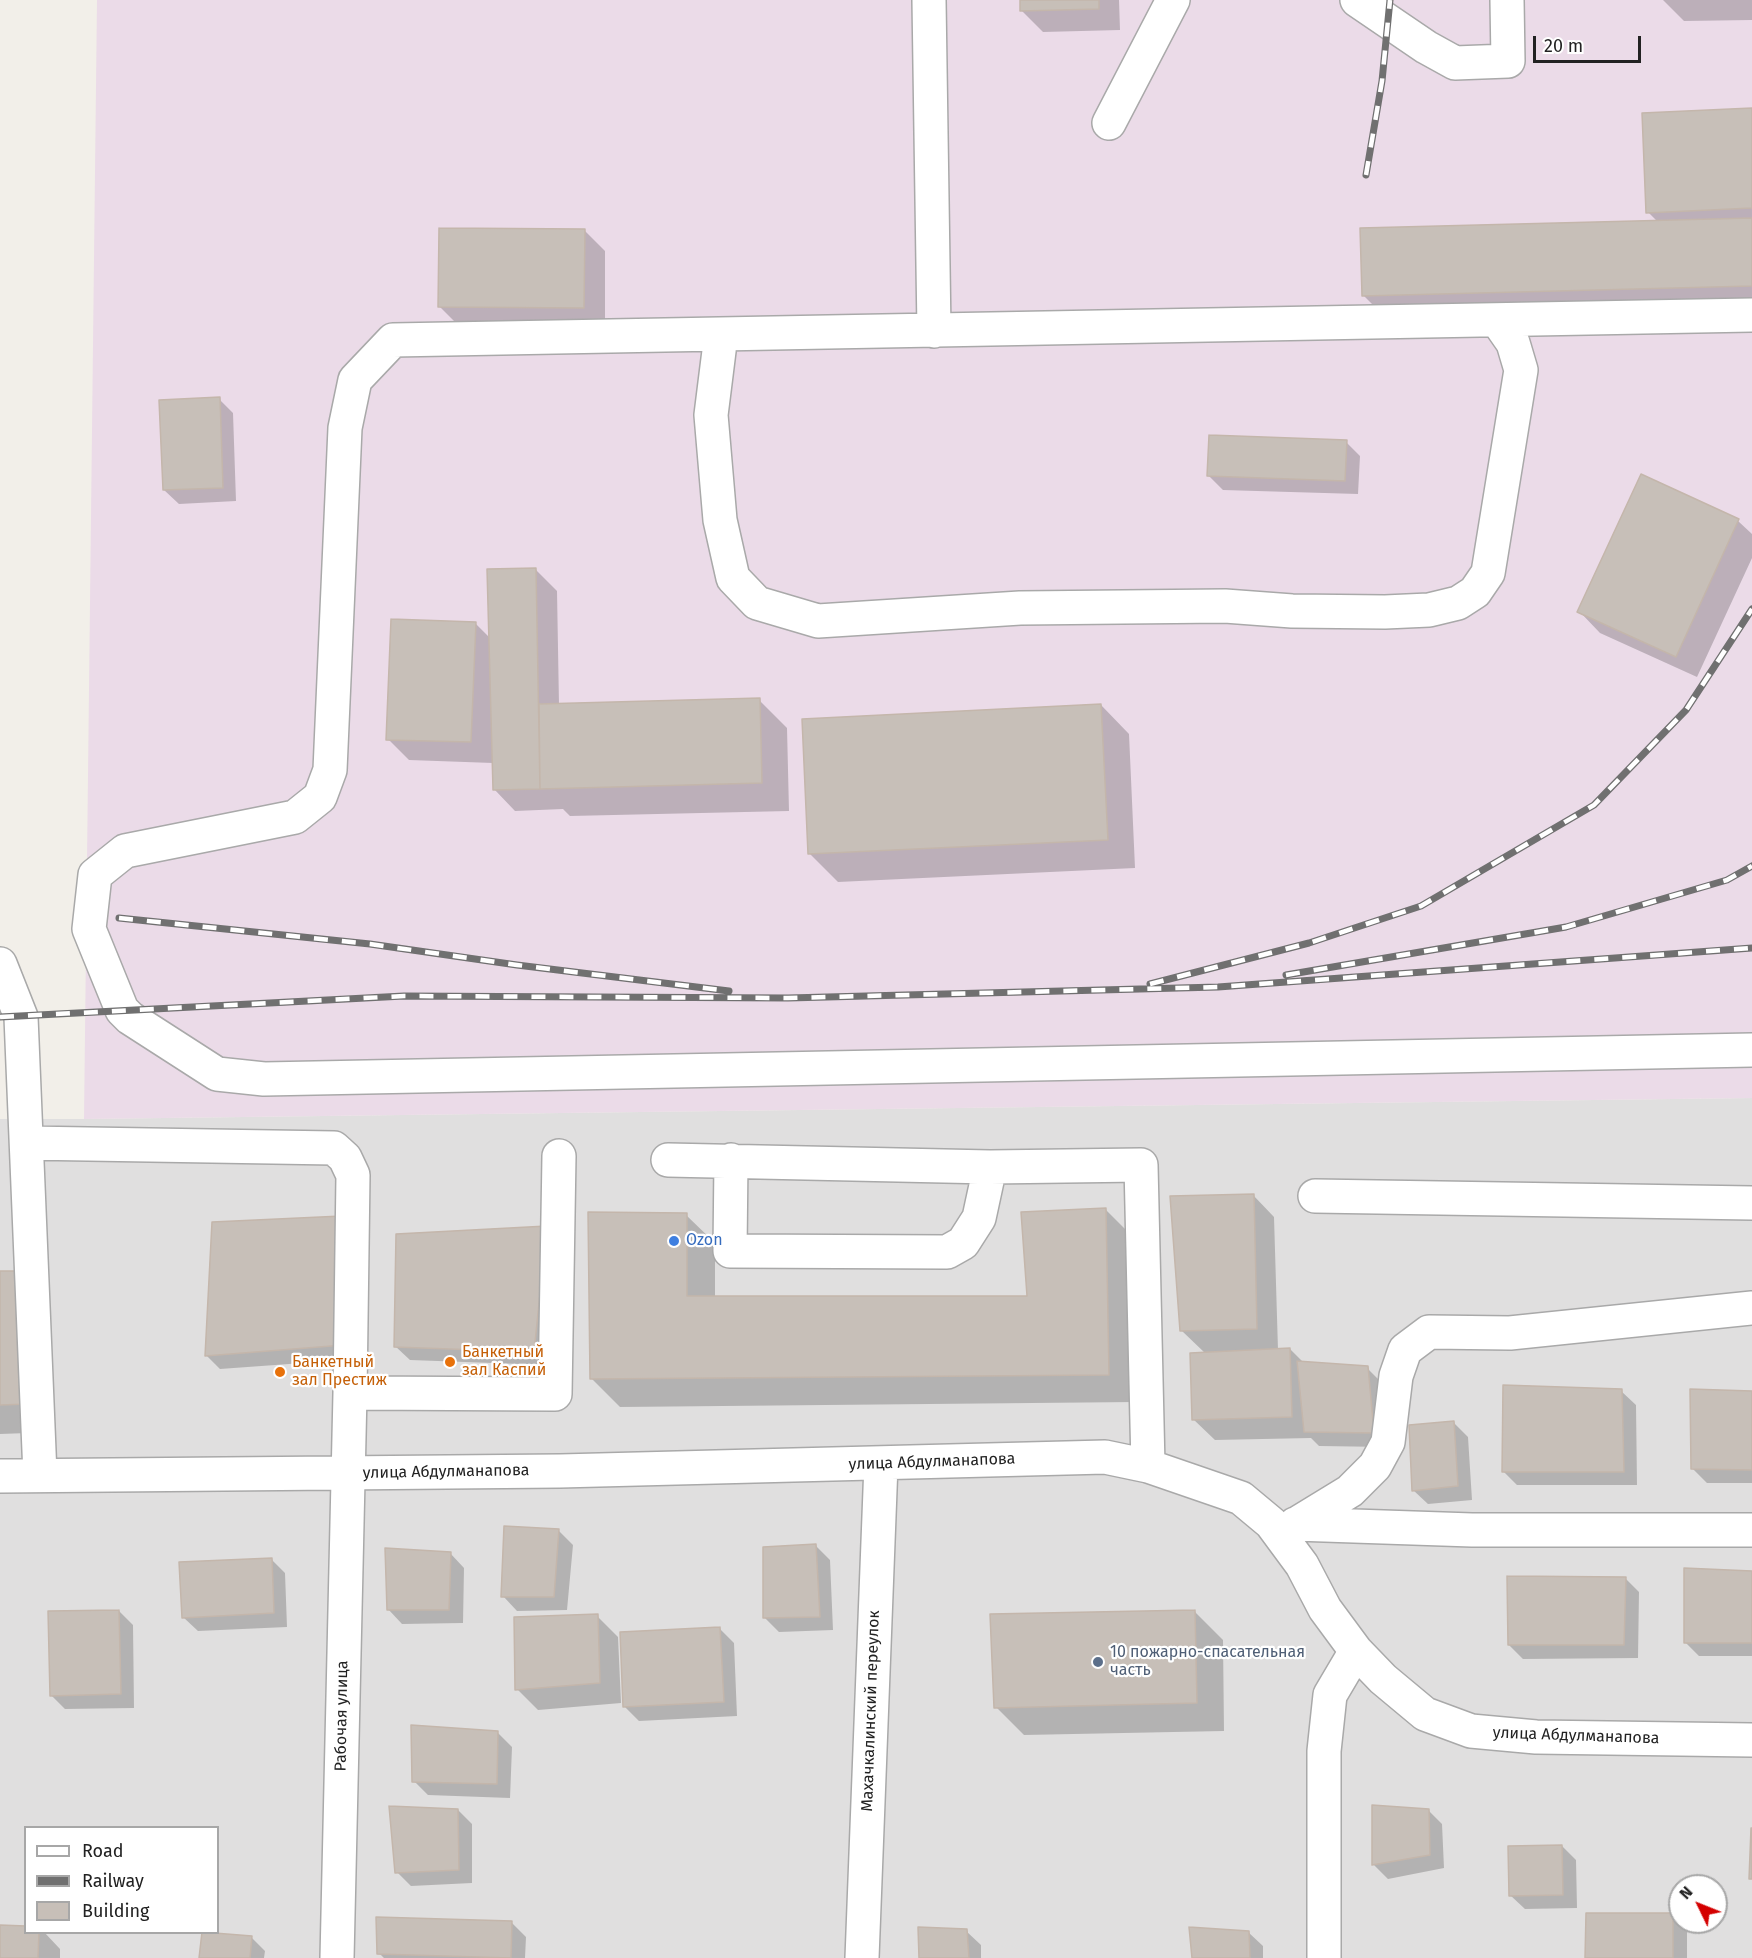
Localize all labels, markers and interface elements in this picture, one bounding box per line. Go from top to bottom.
scale bar [1536,24,1644,62]
text: 20 m [1544,35,1583,57]
place label: Ozon [686,1231,723,1251]
marker: Ozon [667,1234,681,1248]
place label: Банкетный зал Каспий [462,1343,546,1381]
place label: Банкетный зал Престиж [292,1353,387,1391]
marker: Банкетный зал Каспий [443,1355,457,1369]
marker: Банкетный зал Престиж [273,1365,287,1379]
street label: улица Абдулманапова [848,1449,1016,1475]
street label: улица Абдулманапова [362,1461,530,1483]
street label: Махачкалинский переулок [858,1610,884,1812]
place label: 10 пожарно-спасательная часть [1110,1643,1305,1681]
marker: 10 пожарно-спасательная часть [1091,1655,1105,1669]
street label: Рабочая улица [331,1660,353,1772]
street label: улица Абдулманапова [1492,1723,1660,1749]
legend [24,1826,219,1934]
text: Road [82,1840,124,1862]
text: Railway [82,1870,144,1892]
north arrow [1668,1874,1728,1934]
text: N [1675,1882,1696,1903]
text: Building [82,1900,149,1922]

